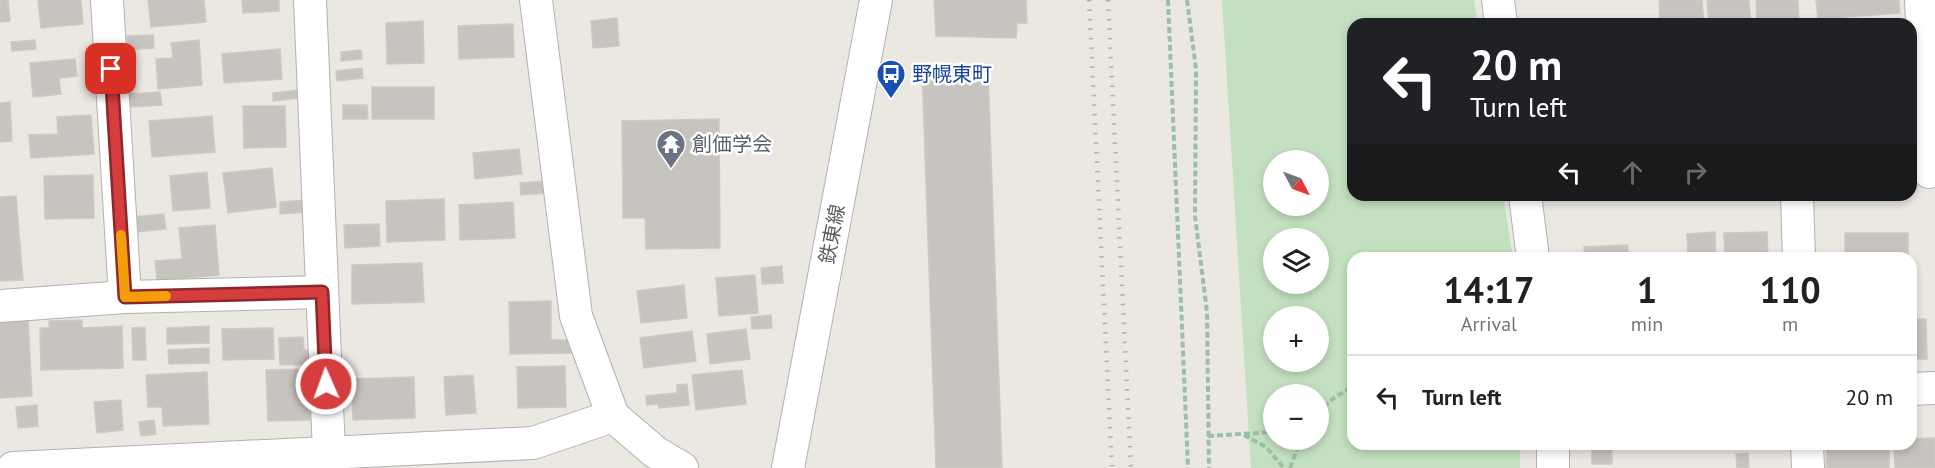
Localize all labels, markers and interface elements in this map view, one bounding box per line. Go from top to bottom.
text: 20 m [1470,37,1562,92]
icon: left [1371,42,1449,120]
pin [85,43,136,94]
icon: arrive [94,52,127,85]
bus stop icon: 野幌東町 [875,58,907,100]
place label: 野幌東町 [912,61,992,87]
text: Turn left [1470,90,1567,124]
temple icon: 創価学会 [655,128,687,170]
place label: 創価学会 [692,131,772,157]
north arrow [1263,150,1329,216]
map controls [1263,150,1329,450]
icon: left [1553,156,1586,189]
icon: ahead [1616,156,1649,189]
icon: right [1679,156,1712,189]
street label: 鉄東線 [814,202,850,266]
button: layers [1263,228,1329,294]
text: 14:17 [1443,266,1535,313]
text: 1 [1637,266,1657,313]
text: 110 [1760,266,1821,313]
button: + [1263,306,1329,372]
text: Arrival [1461,311,1517,337]
text: min [1631,311,1663,337]
text: m [1782,311,1798,337]
position arrow [294,352,358,416]
icon: left [1371,381,1404,414]
text: Turn left [1422,383,1502,411]
text: 20 m [1845,383,1893,411]
button: − [1263,384,1329,450]

